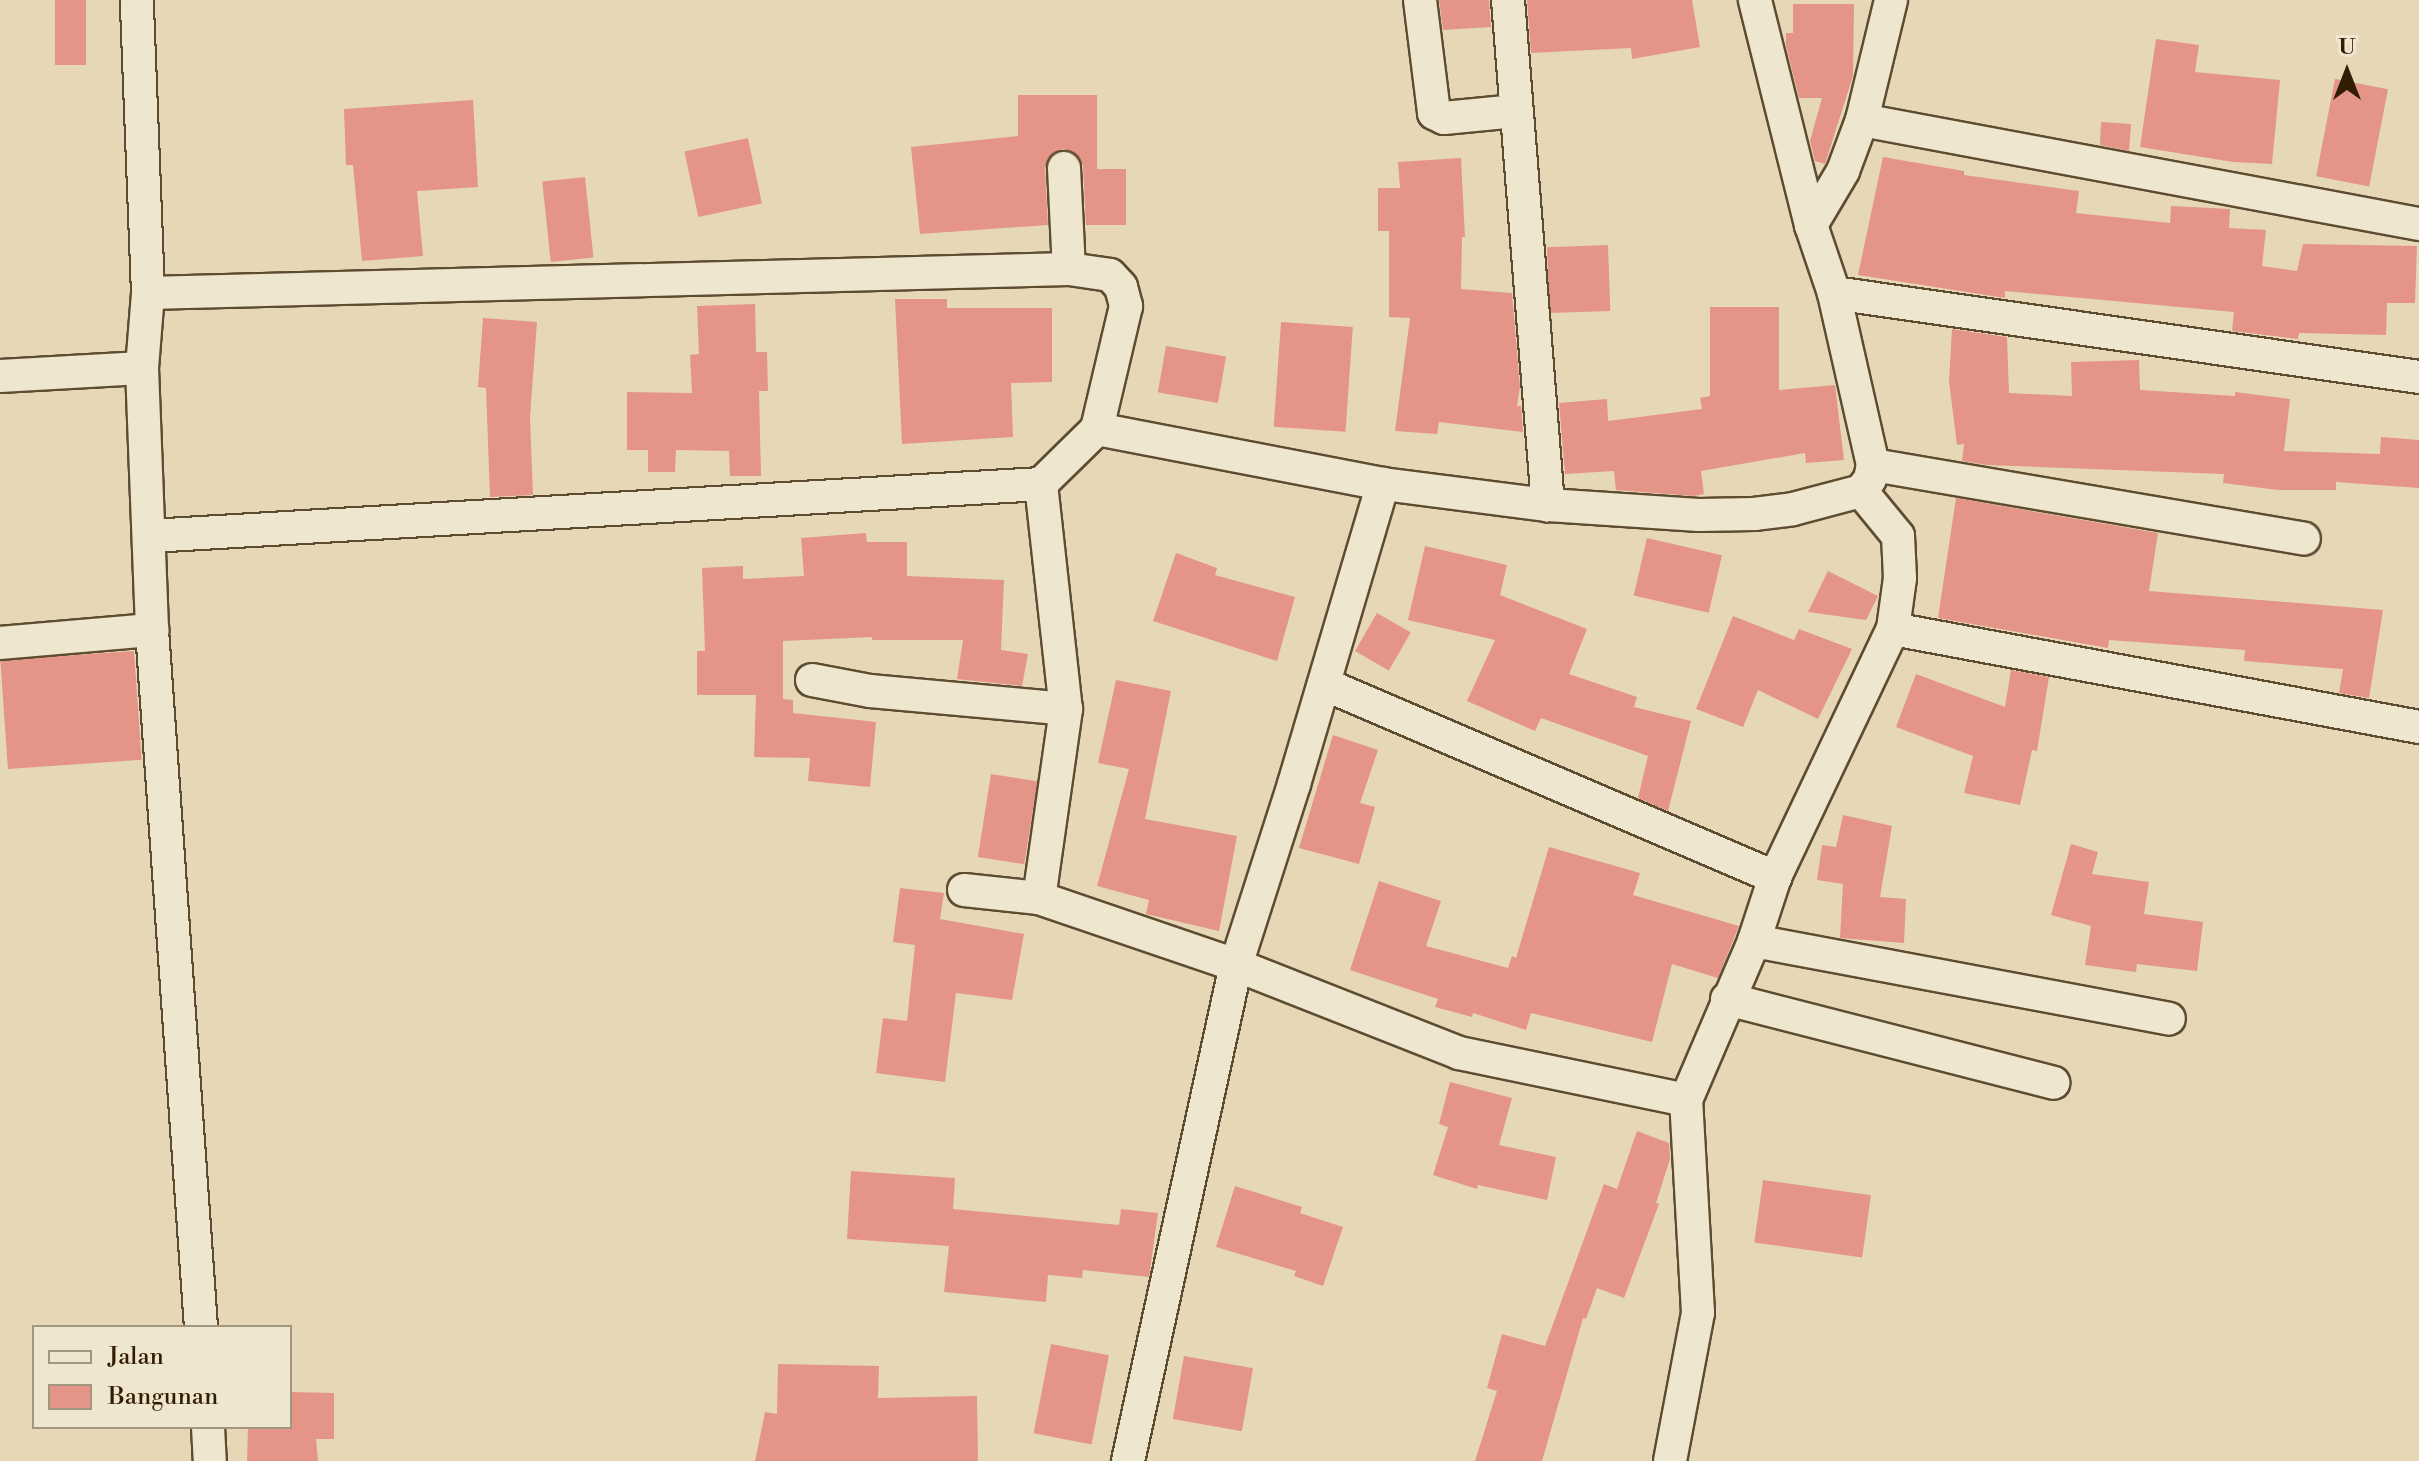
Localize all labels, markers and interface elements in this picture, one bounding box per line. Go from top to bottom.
north arrow [2307,32,2387,112]
text: U [2338,34,2356,61]
legend [32,1325,292,1429]
text: Jalan [108,1342,164,1372]
text: Bangunan [108,1382,218,1412]

